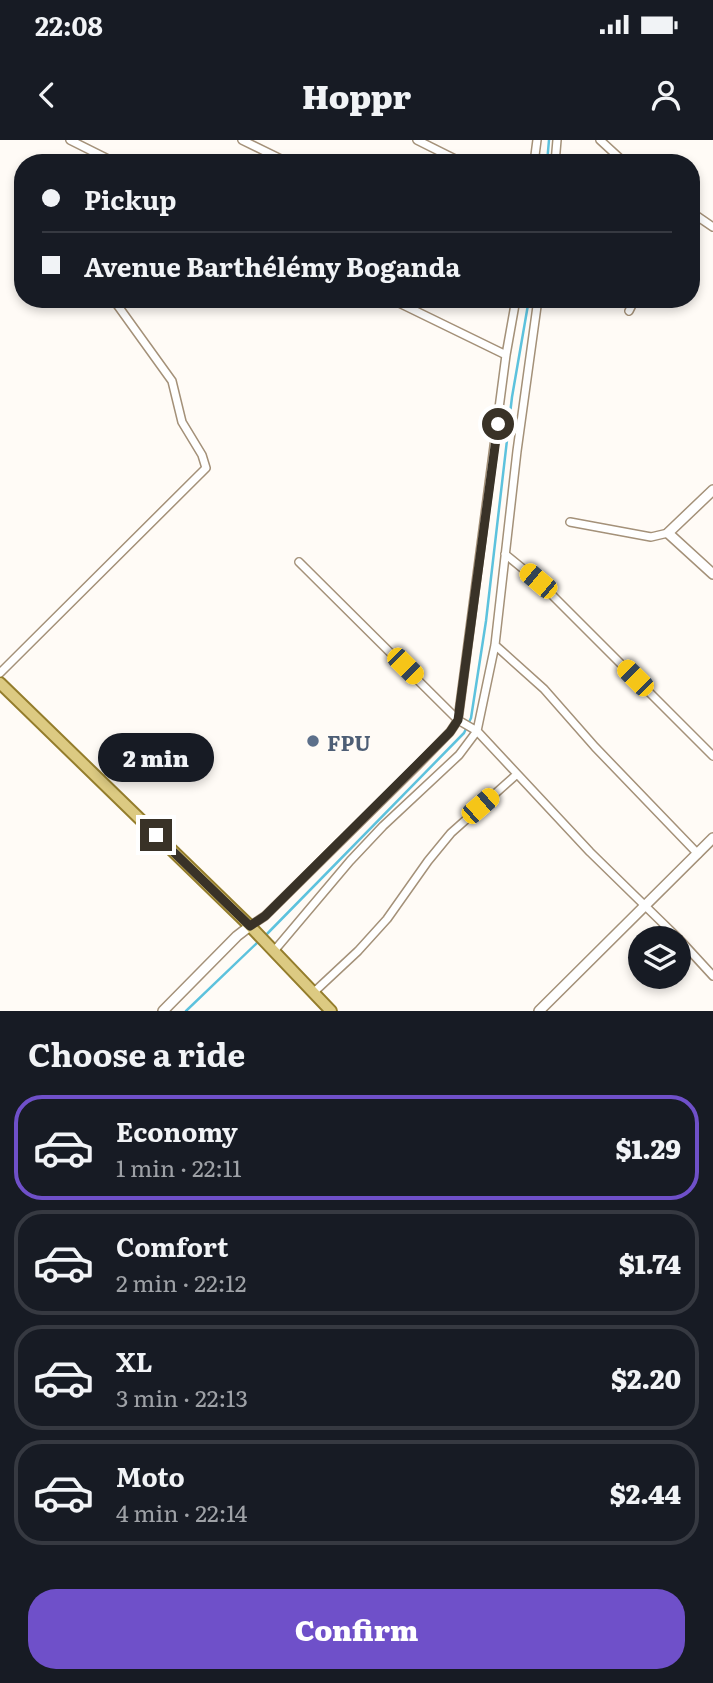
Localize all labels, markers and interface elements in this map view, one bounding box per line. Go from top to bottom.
text: 22:08 [35,5,103,44]
text: Hoppr [302,71,411,119]
icon: back [28,76,66,114]
icon: person [647,76,685,114]
text: Pickup [84,179,176,218]
text: Avenue Barthélémy Boganda [84,246,461,285]
route start [482,408,514,440]
car [516,559,561,603]
car [383,644,428,688]
car [613,656,658,700]
place label: FPU [327,726,371,757]
marker: FPU [305,733,321,749]
callout: 2 min [98,734,214,782]
text: 2 min [123,740,189,774]
car [458,784,503,828]
route end [140,819,172,851]
map controls [628,926,691,989]
button: layers [628,926,691,989]
text: Choose a ride [28,1029,245,1077]
text: Economy [116,1111,238,1150]
icon: car [32,1116,95,1179]
text: $1.29 [615,1128,681,1167]
text: 1 min · 22:11 [116,1150,242,1184]
text: Comfort [116,1226,228,1265]
icon: car [32,1231,95,1294]
text: $1.74 [619,1243,681,1282]
text: 2 min · 22:12 [116,1265,246,1299]
text: XL [116,1341,153,1380]
icon: car [32,1346,95,1409]
text: $2.20 [611,1358,681,1397]
text: 3 min · 22:13 [116,1380,248,1414]
text: Moto [116,1456,185,1495]
icon: car [32,1461,95,1524]
text: $2.44 [610,1473,681,1512]
text: 4 min · 22:14 [116,1495,247,1529]
button: Confirm [28,1589,685,1669]

